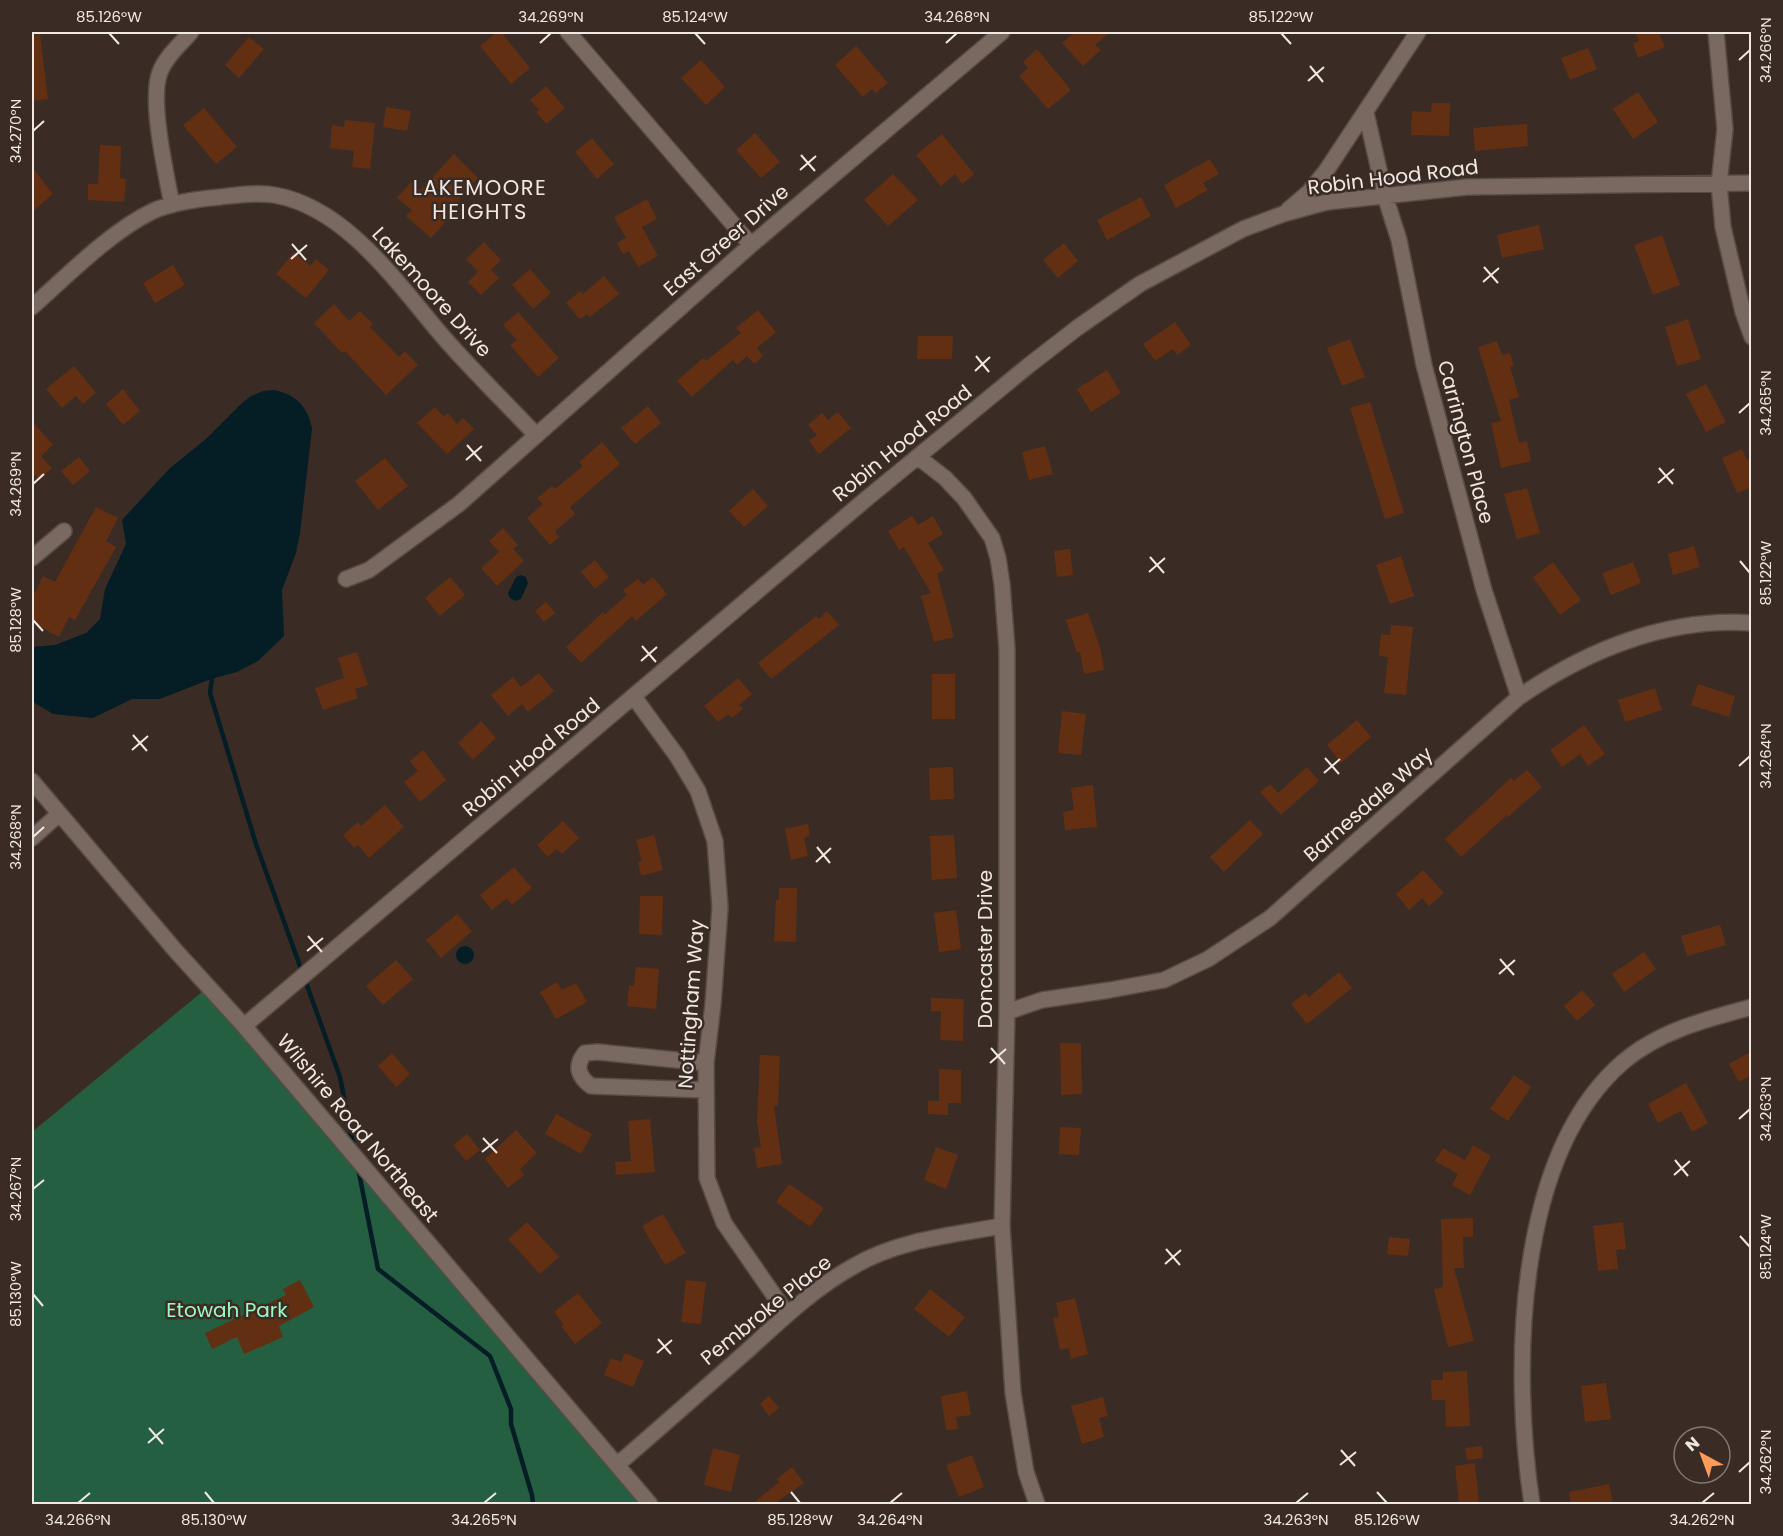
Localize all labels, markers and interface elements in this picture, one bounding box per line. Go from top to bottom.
text: 85.126°W [76,6,142,27]
text: 34.269°N [518,6,584,27]
text: 85.124°W [662,6,728,27]
text: 34.268°N [924,6,990,27]
text: 85.122°W [1249,6,1314,27]
text: 34.266°N [1755,17,1776,83]
text: 34.270°N [5,99,26,163]
street label: Robin Hood Road [1306,153,1480,201]
district label: LAKEMOORE HEIGHTS [413,173,547,226]
street label: East Greer Drive [657,178,795,302]
street label: Lakemoore Drive [366,221,498,363]
street label: Carrington Place [1431,357,1501,527]
text: 34.265°N [1755,370,1776,436]
street label: Robin Hood Road [826,378,978,508]
text: 34.269°N [5,451,26,517]
text: 85.122°W [1755,540,1776,605]
text: 85.128°W [5,587,26,653]
street label: Robin Hood Road [456,691,606,823]
text: 34.264°N [1755,723,1776,789]
street label: Barnesdale Way [1297,740,1439,868]
text: 34.268°N [5,804,26,870]
street label: Doncaster Drive [971,870,999,1028]
street label: Nottingham Way [671,919,711,1089]
street label: Wilshire Road Northeast [271,1028,445,1228]
text: 34.263°N [1755,1076,1776,1142]
text: 34.267°N [5,1157,26,1221]
text: 85.124°W [1755,1214,1776,1280]
street label: Pembroke Place [695,1248,837,1372]
text: 85.130°W [5,1261,26,1327]
park label: Etowah Park [166,1296,288,1324]
north arrow [1672,1425,1732,1485]
text: 34.262°N [1755,1430,1776,1494]
text: N [1680,1431,1705,1457]
text: 34.266°N [45,1509,111,1530]
text: 85.130°W [181,1509,247,1530]
text: 34.265°N [451,1509,517,1530]
text: 85.128°W [767,1509,833,1530]
text: 34.264°N [857,1509,923,1530]
text: 34.263°N [1263,1509,1329,1530]
text: 85.126°W [1354,1509,1420,1530]
text: 34.262°N [1670,1509,1734,1530]

